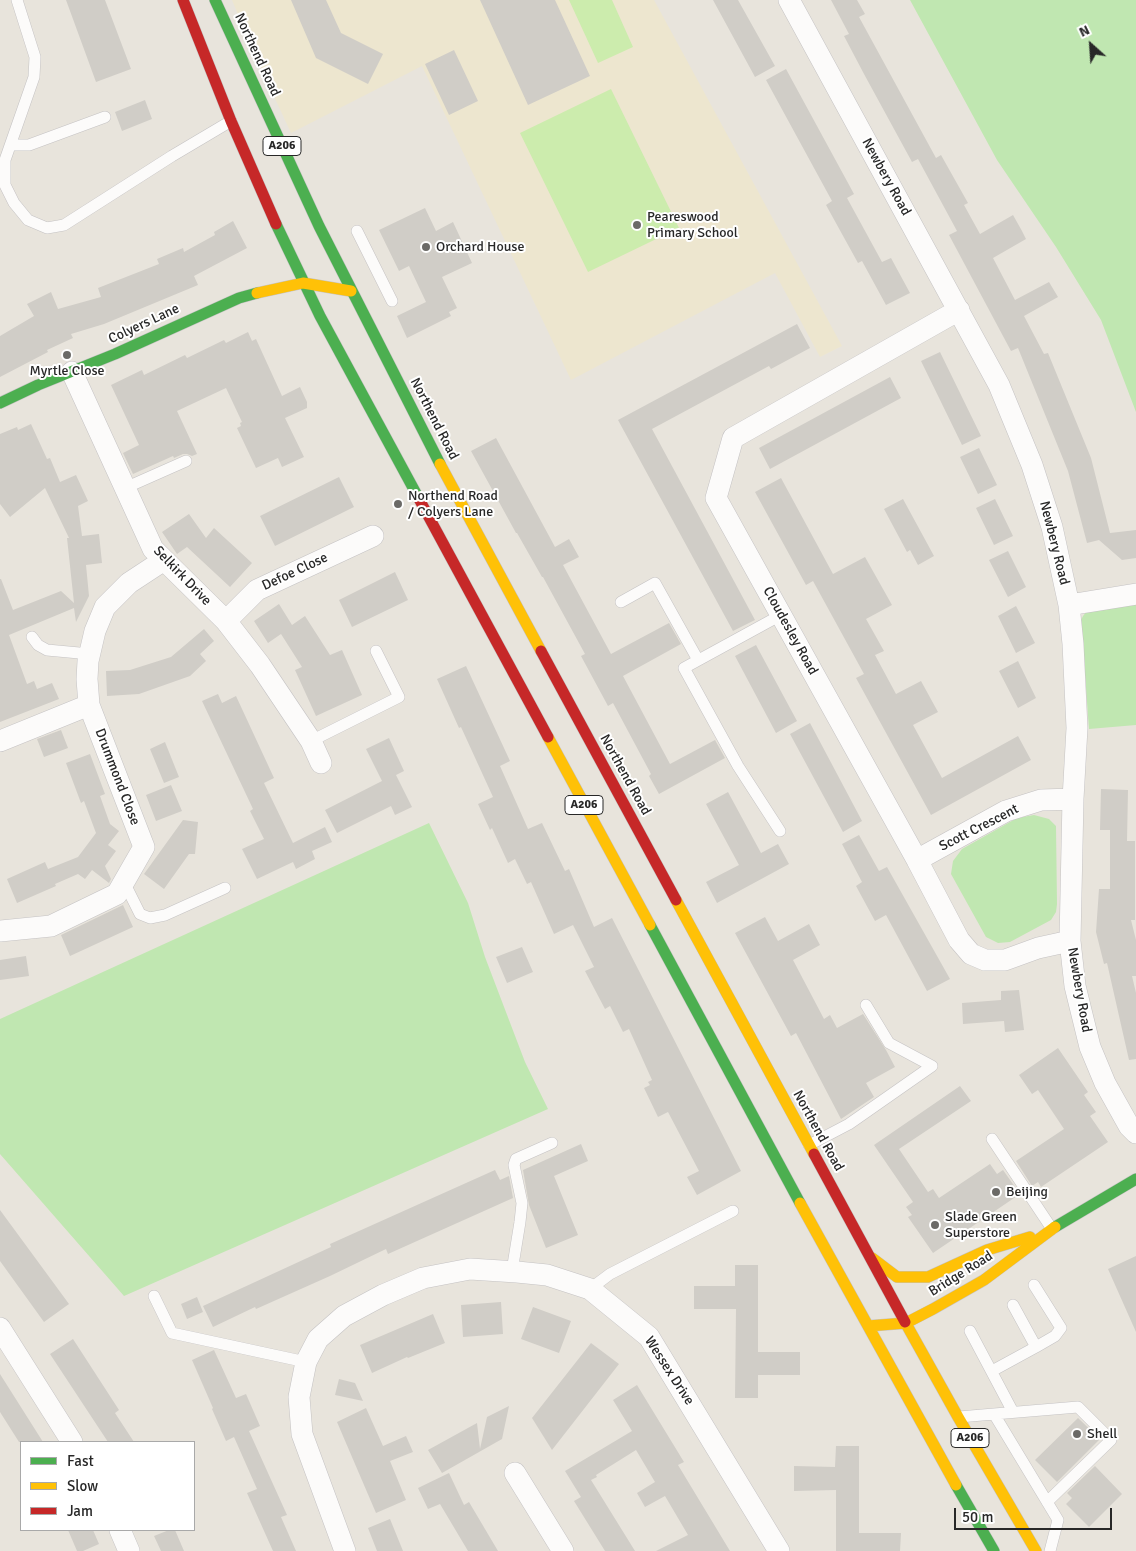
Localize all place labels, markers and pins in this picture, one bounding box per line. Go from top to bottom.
place label: Peareswood Primary School [647,209,738,242]
marker: Peareswood Primary School [631,219,643,231]
place label: Orchard House [436,239,524,255]
marker: Orchard House [420,241,432,253]
marker: Myrtle Close [61,349,73,361]
place label: Myrtle Close [29,363,105,379]
place label: Northend Road / Colyers Lane [408,488,498,520]
marker: Northend Road / Colyers Lane [392,498,404,510]
place label: Beijing [1006,1184,1048,1200]
marker: Beijing [990,1186,1002,1198]
place label: Slade Green Superstore [945,1209,1017,1242]
marker: Slade Green Superstore [929,1219,941,1231]
place label: Shell [1087,1426,1117,1442]
marker: Shell [1071,1428,1083,1440]

